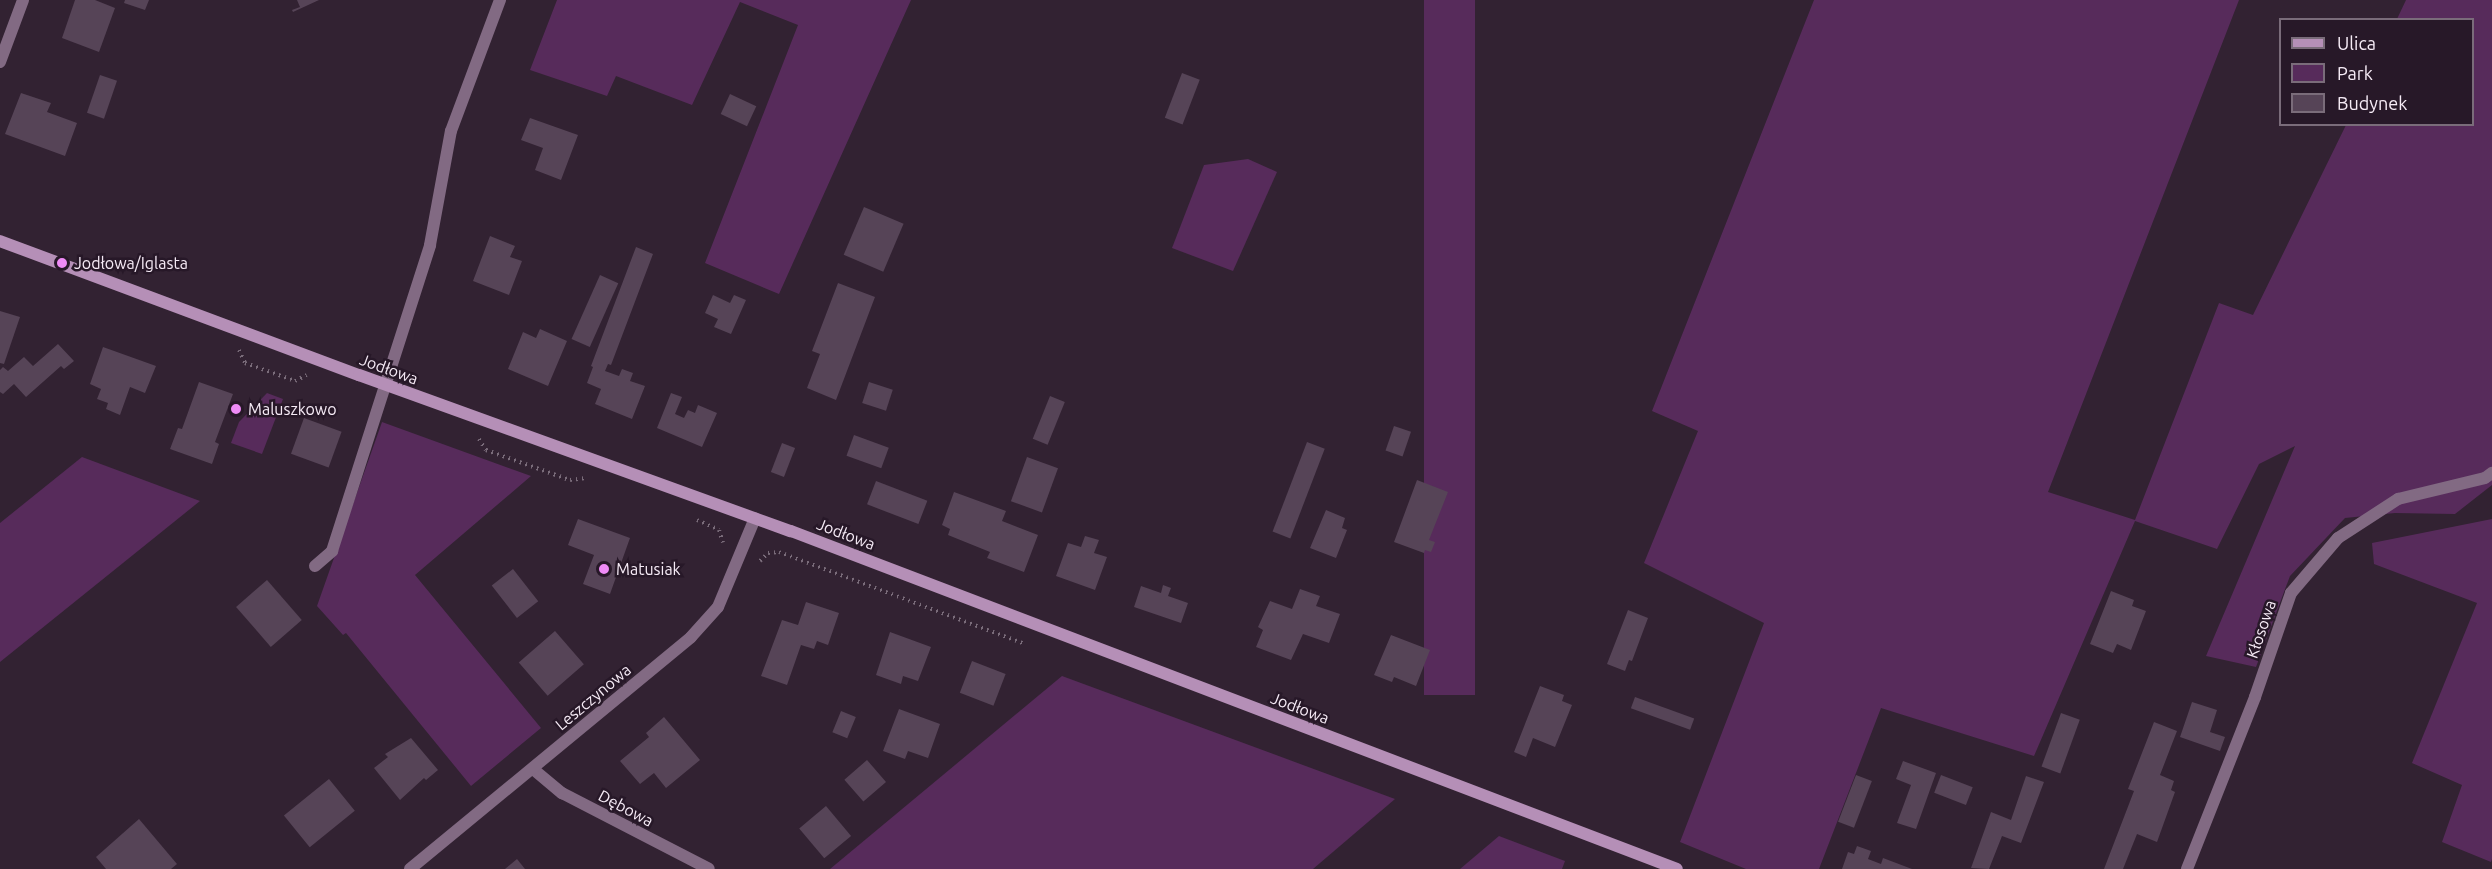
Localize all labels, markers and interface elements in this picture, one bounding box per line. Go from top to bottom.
legend [2279,18,2474,126]
text: Ulica [2337,33,2376,53]
text: Park [2337,63,2373,83]
text: Budynek [2337,93,2407,113]
place label: Jodłowa/Iglasta [74,253,188,273]
marker: Jodłowa/Iglasta [55,256,69,270]
street label: Jodłowa [357,350,421,388]
place label: Maluszkowo [248,399,337,419]
marker: Maluszkowo [229,402,243,416]
street label: Jodłowa [814,514,878,554]
place label: Matusiak [616,559,681,579]
marker: Matusiak [597,562,611,576]
street label: Kłosowa [2242,597,2280,661]
street label: Leszczynowa [551,660,635,734]
street label: Jodłowa [1268,688,1332,728]
street label: Dębowa [595,786,657,830]

